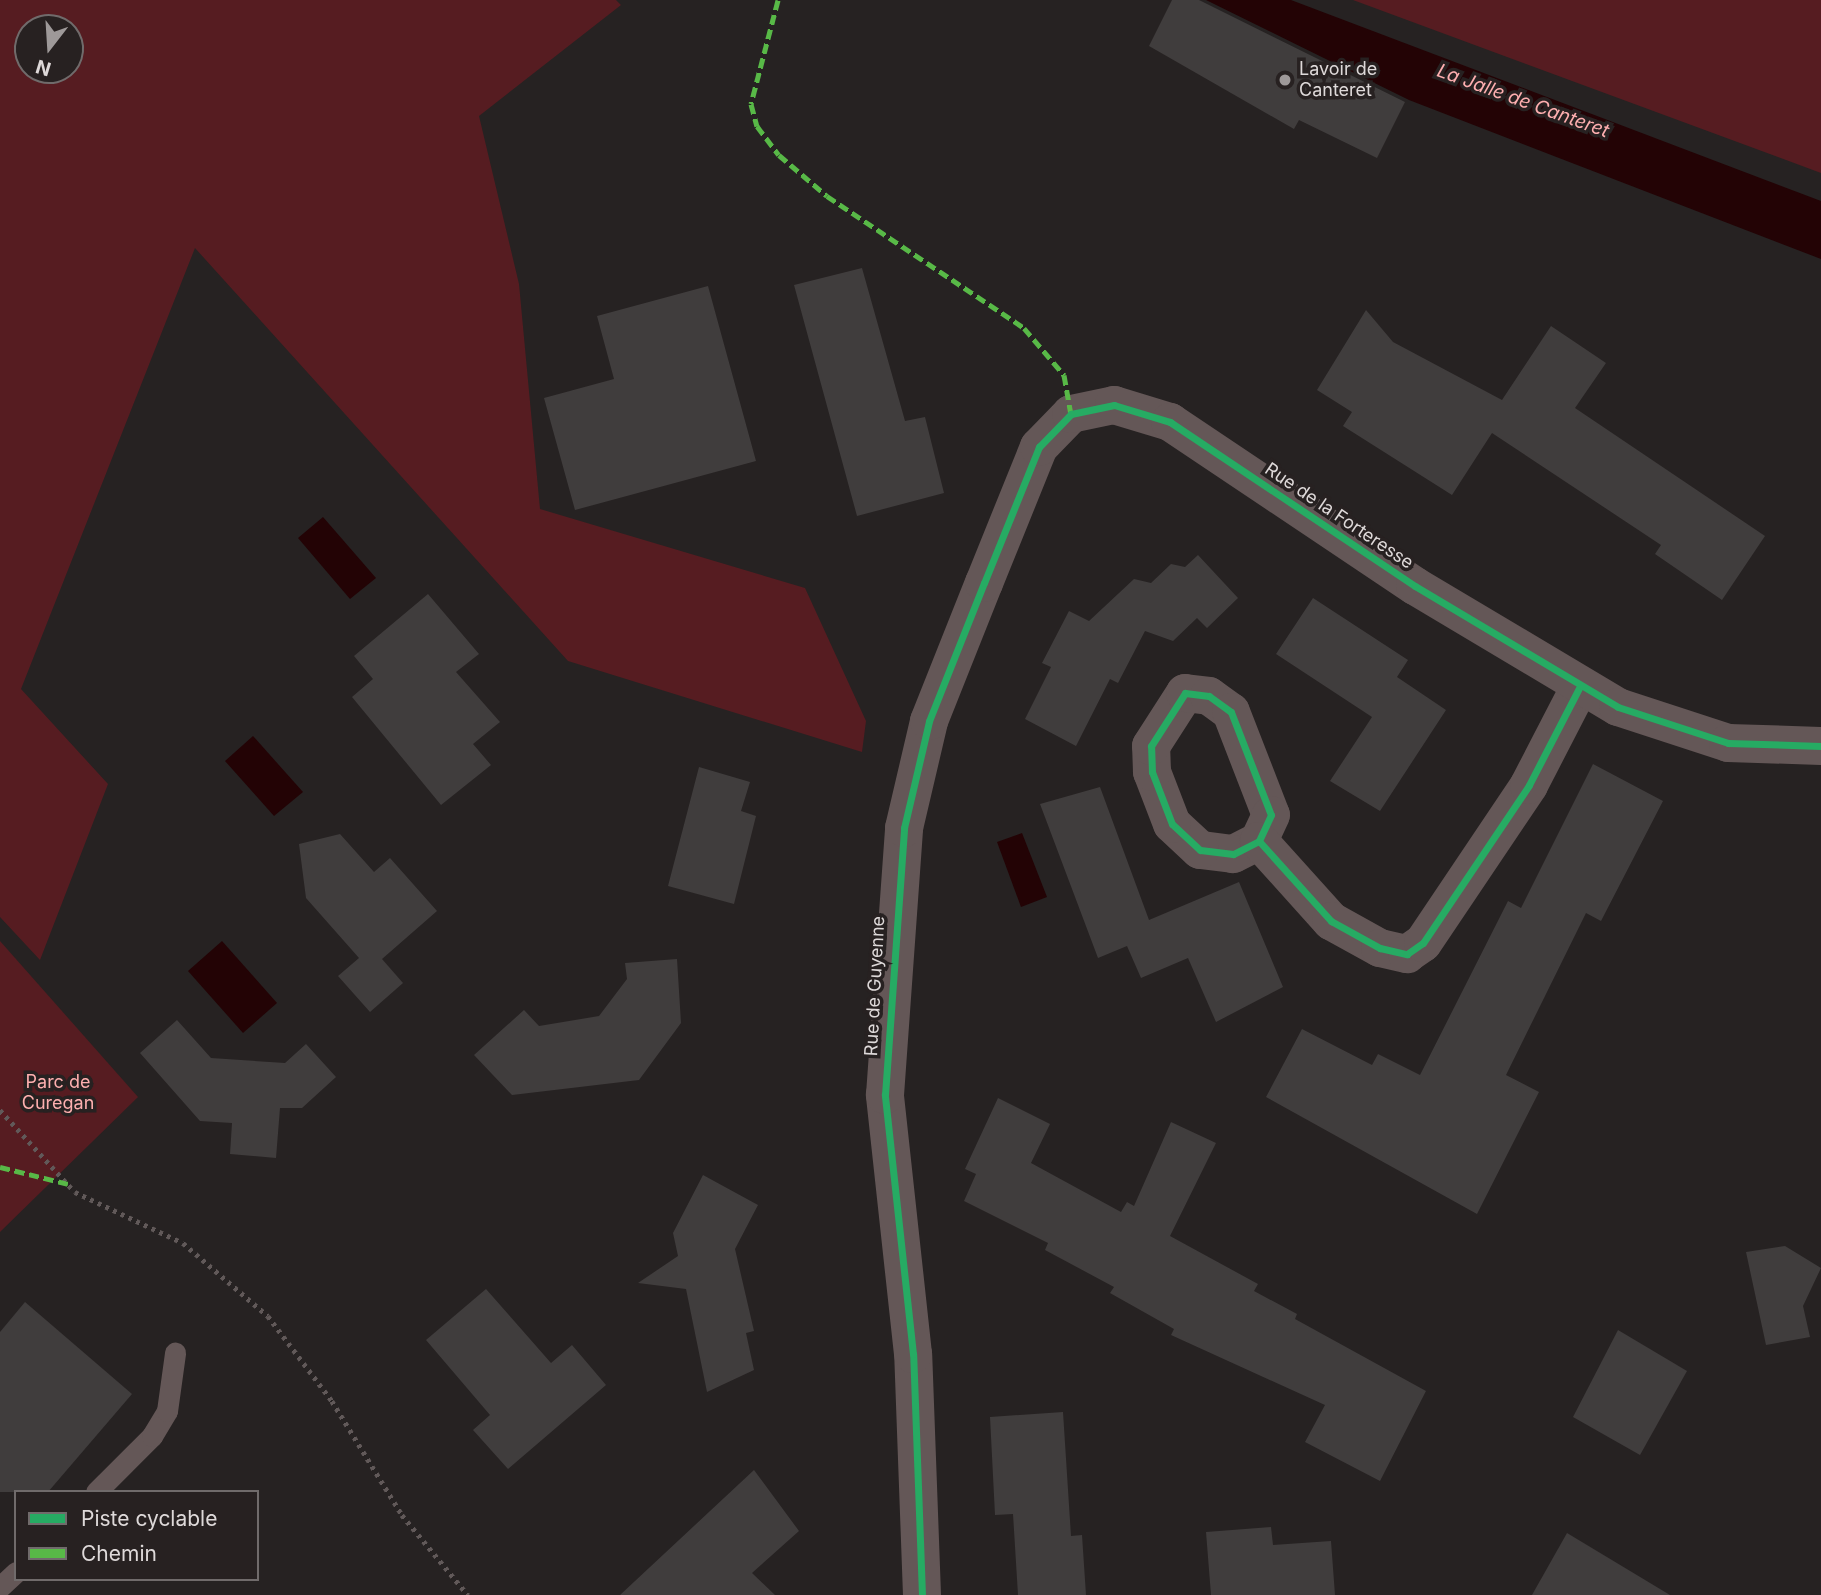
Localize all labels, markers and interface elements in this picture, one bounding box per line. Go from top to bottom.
north arrow [14,14,84,84]
text: N [33,55,54,81]
place label: Lavoir de Canteret [1299,59,1377,102]
water label: La Jalle de Canteret [1434,59,1612,143]
marker: Lavoir de Canteret [1277,72,1293,88]
street label: Rue de la Forteresse [1261,458,1417,574]
street label: Rue de Guyenne [861,915,889,1057]
park label: Parc de Curegan [22,1072,94,1114]
legend [14,1490,259,1581]
text: Piste cyclable [81,1506,217,1531]
text: Chemin [81,1541,157,1566]

